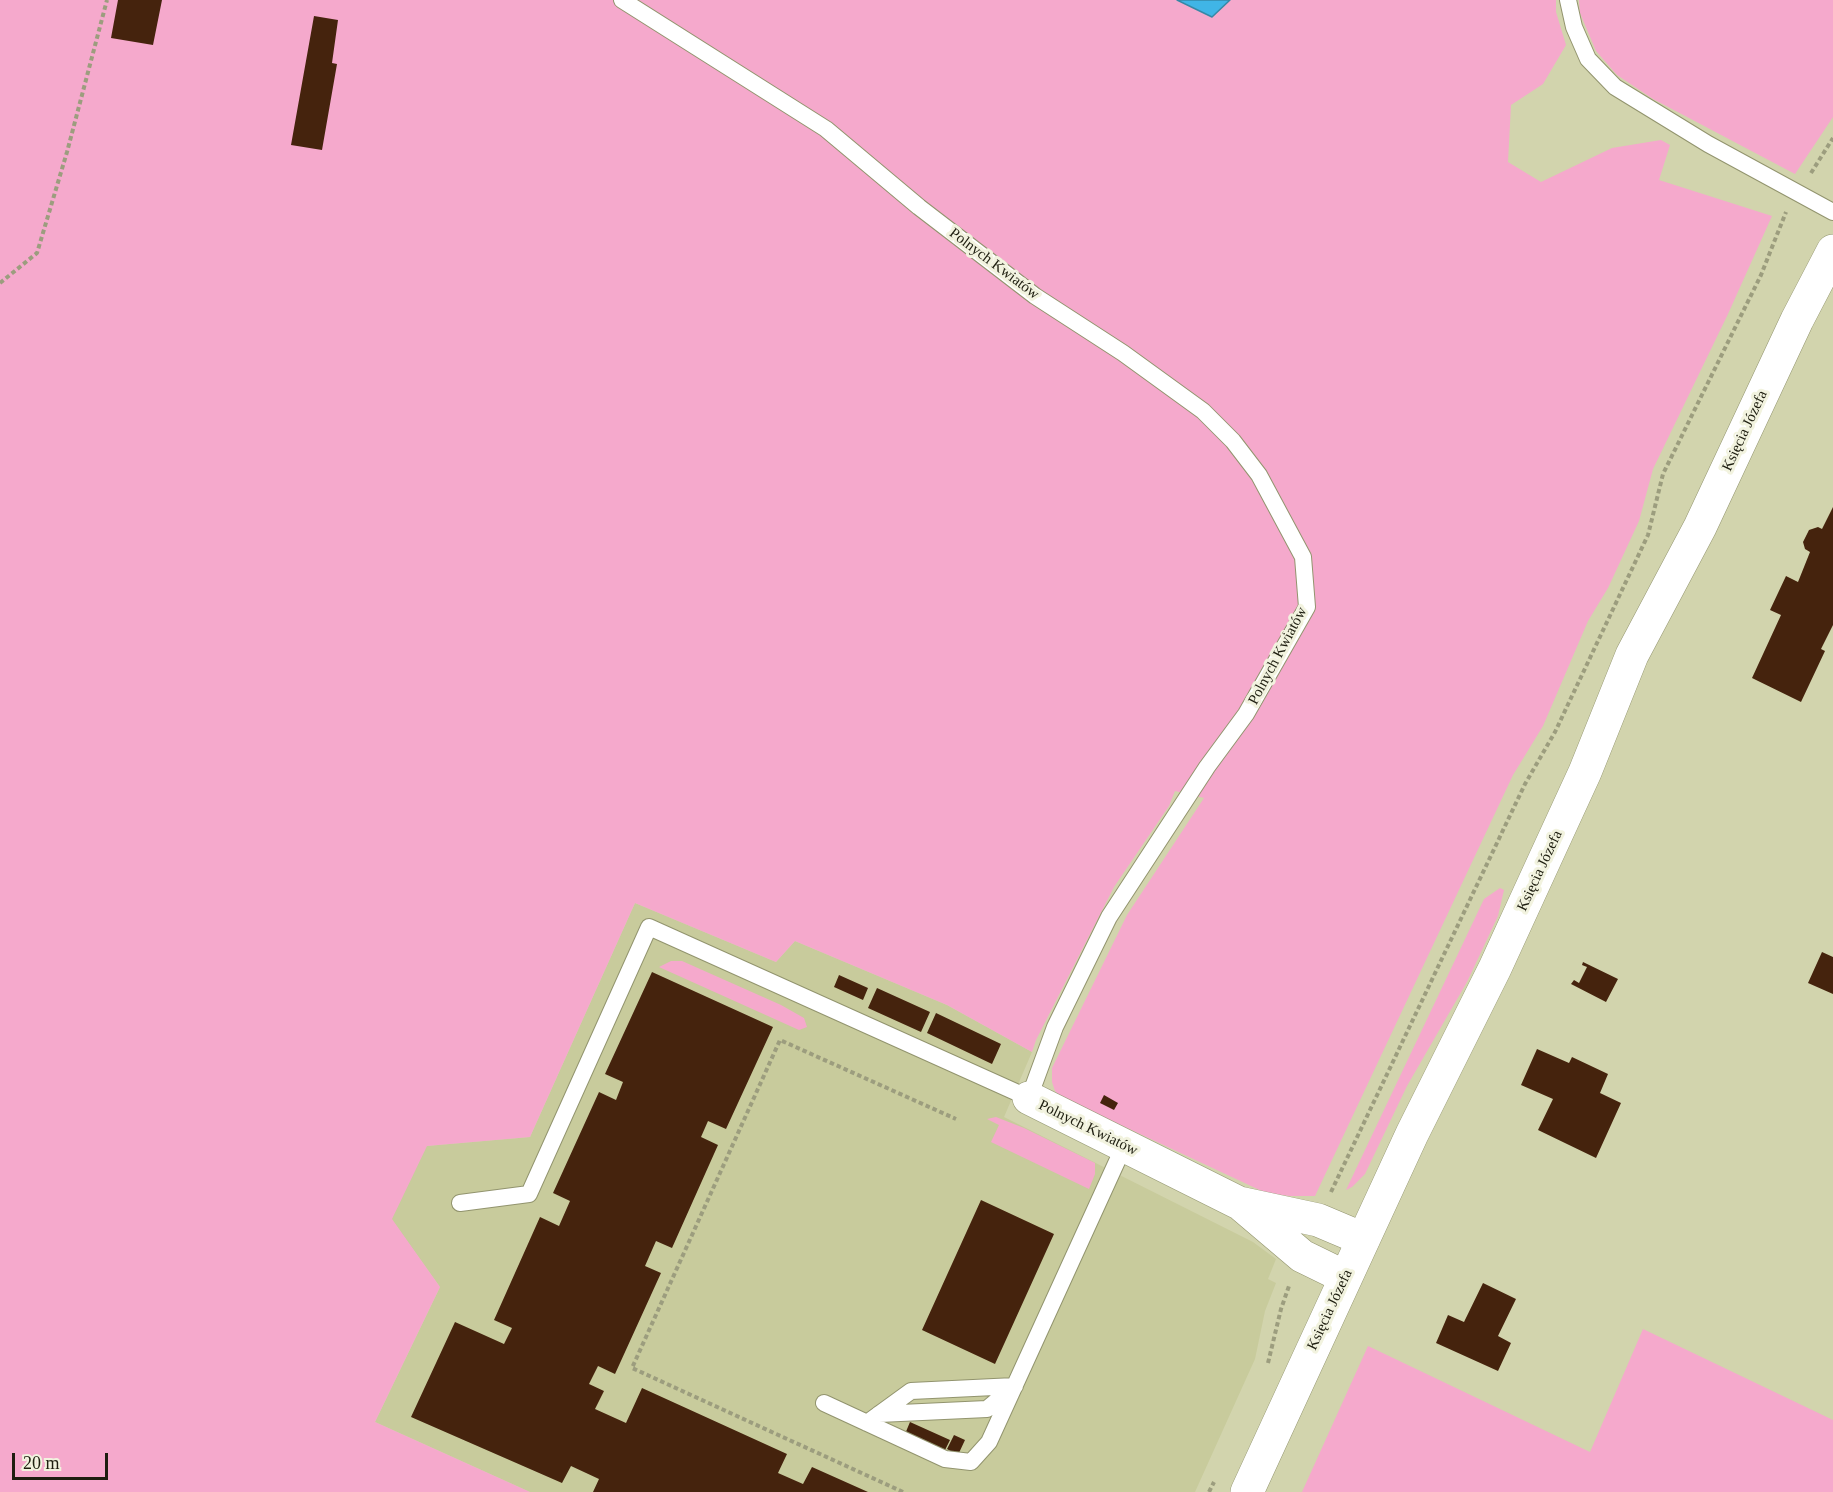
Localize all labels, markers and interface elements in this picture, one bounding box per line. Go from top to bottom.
street label: Polnych Kwiatów [945,224,1043,304]
street label: Księcia Józefa [1718,388,1772,474]
street label: Polnych Kwiatów [1245,604,1311,708]
street label: Księcia Józefa [1513,828,1567,914]
street label: Polnych Kwiatów [1036,1096,1140,1160]
street label: Księcia Józefa [1303,1267,1357,1353]
scale bar [15,1441,111,1479]
text: 20 m [23,1453,60,1473]

